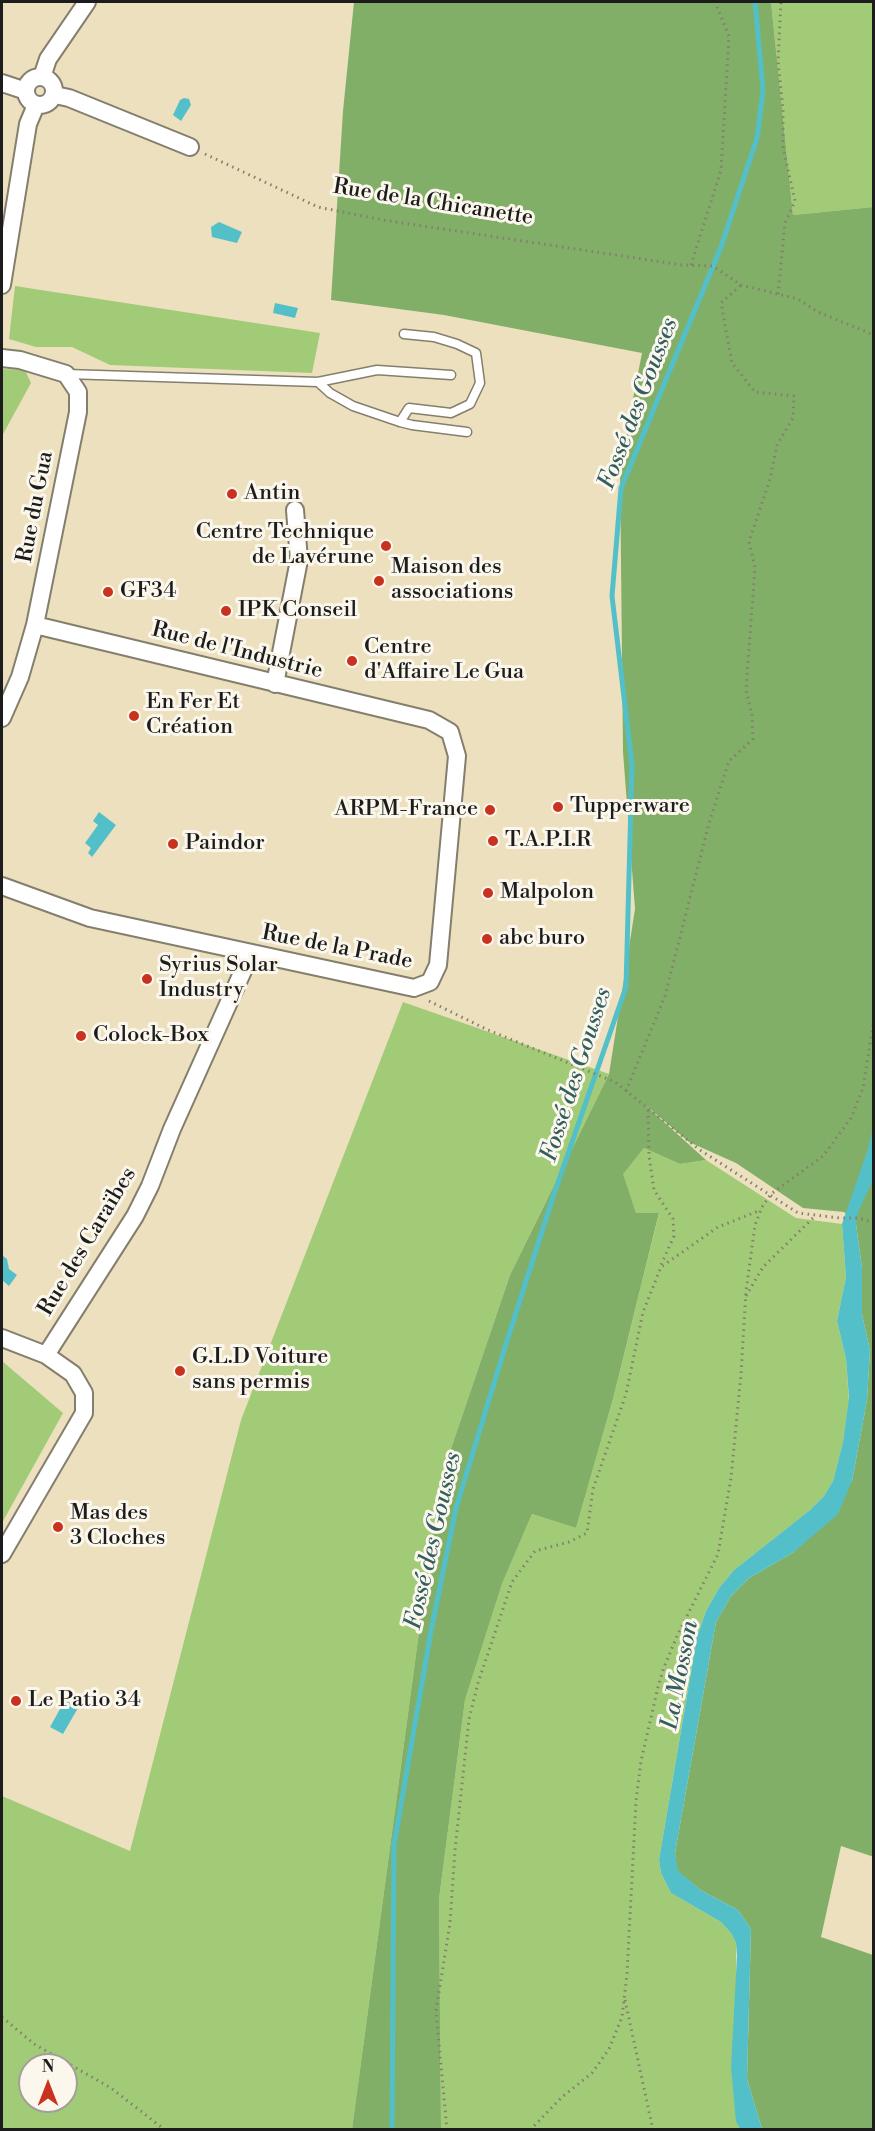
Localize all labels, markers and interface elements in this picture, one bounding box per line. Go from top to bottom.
street label: Rue de la Chicanette [331,174,535,232]
water label: Fossé des Gousses [593,314,685,494]
street label: Rue du Gua [12,449,60,565]
place label: Antin [244,481,300,507]
marker: Antin [225,487,239,501]
place label: Centre Technique de Lavérune [196,520,374,572]
marker: Centre Technique de Lavérune [379,539,393,553]
place label: Maison des associations [391,555,513,606]
marker: Maison des associations [372,574,386,588]
place label: GF34 [120,579,176,605]
marker: GF34 [101,585,115,599]
place label: IPK Conseil [238,598,357,624]
marker: IPK Conseil [219,604,233,618]
street label: Rue de l'Industrie [149,617,325,685]
place label: Centre d'Affaire Le Gua [364,635,524,686]
marker: Centre d'Affaire Le Gua [345,654,359,668]
place label: En Fer Et Création [146,690,240,742]
marker: En Fer Et Création [127,709,141,723]
place label: Tupperware [570,794,690,820]
place label: ARPM-France [334,797,478,823]
marker: Tupperware [551,800,565,814]
marker: ARPM-France [483,803,497,817]
place label: T.A.P.I.R [505,828,591,854]
place label: Paindor [185,831,265,857]
marker: T.A.P.I.R [486,834,500,848]
marker: Paindor [166,837,180,851]
place label: Malpolon [500,880,594,906]
marker: Malpolon [481,886,495,900]
street label: Rue de la Prade [259,920,415,976]
place label: abc buro [499,926,585,952]
marker: abc buro [480,932,494,946]
place label: Syrius Solar Industry [159,953,278,1004]
marker: Syrius Solar Industry [140,972,154,986]
water label: Fossé des Gousses [535,984,619,1166]
place label: Colock-Box [93,1023,209,1049]
marker: Colock-Box [74,1029,88,1043]
street label: Rue des Caraïbes [33,1163,143,1321]
place label: G.L.D Voiture sans permis [192,1345,328,1396]
marker: G.L.D Voiture sans permis [173,1364,187,1378]
water label: Fossé des Gousses [400,1449,468,1633]
place label: Mas des 3 Cloches [70,1501,165,1552]
marker: Mas des 3 Cloches [51,1520,65,1534]
water label: La Mosson [656,1618,706,1732]
place label: Le Patio 34 [28,1688,141,1714]
marker: Le Patio 34 [9,1694,23,1708]
north arrow [18,2053,78,2113]
text: N [42,2057,54,2077]

